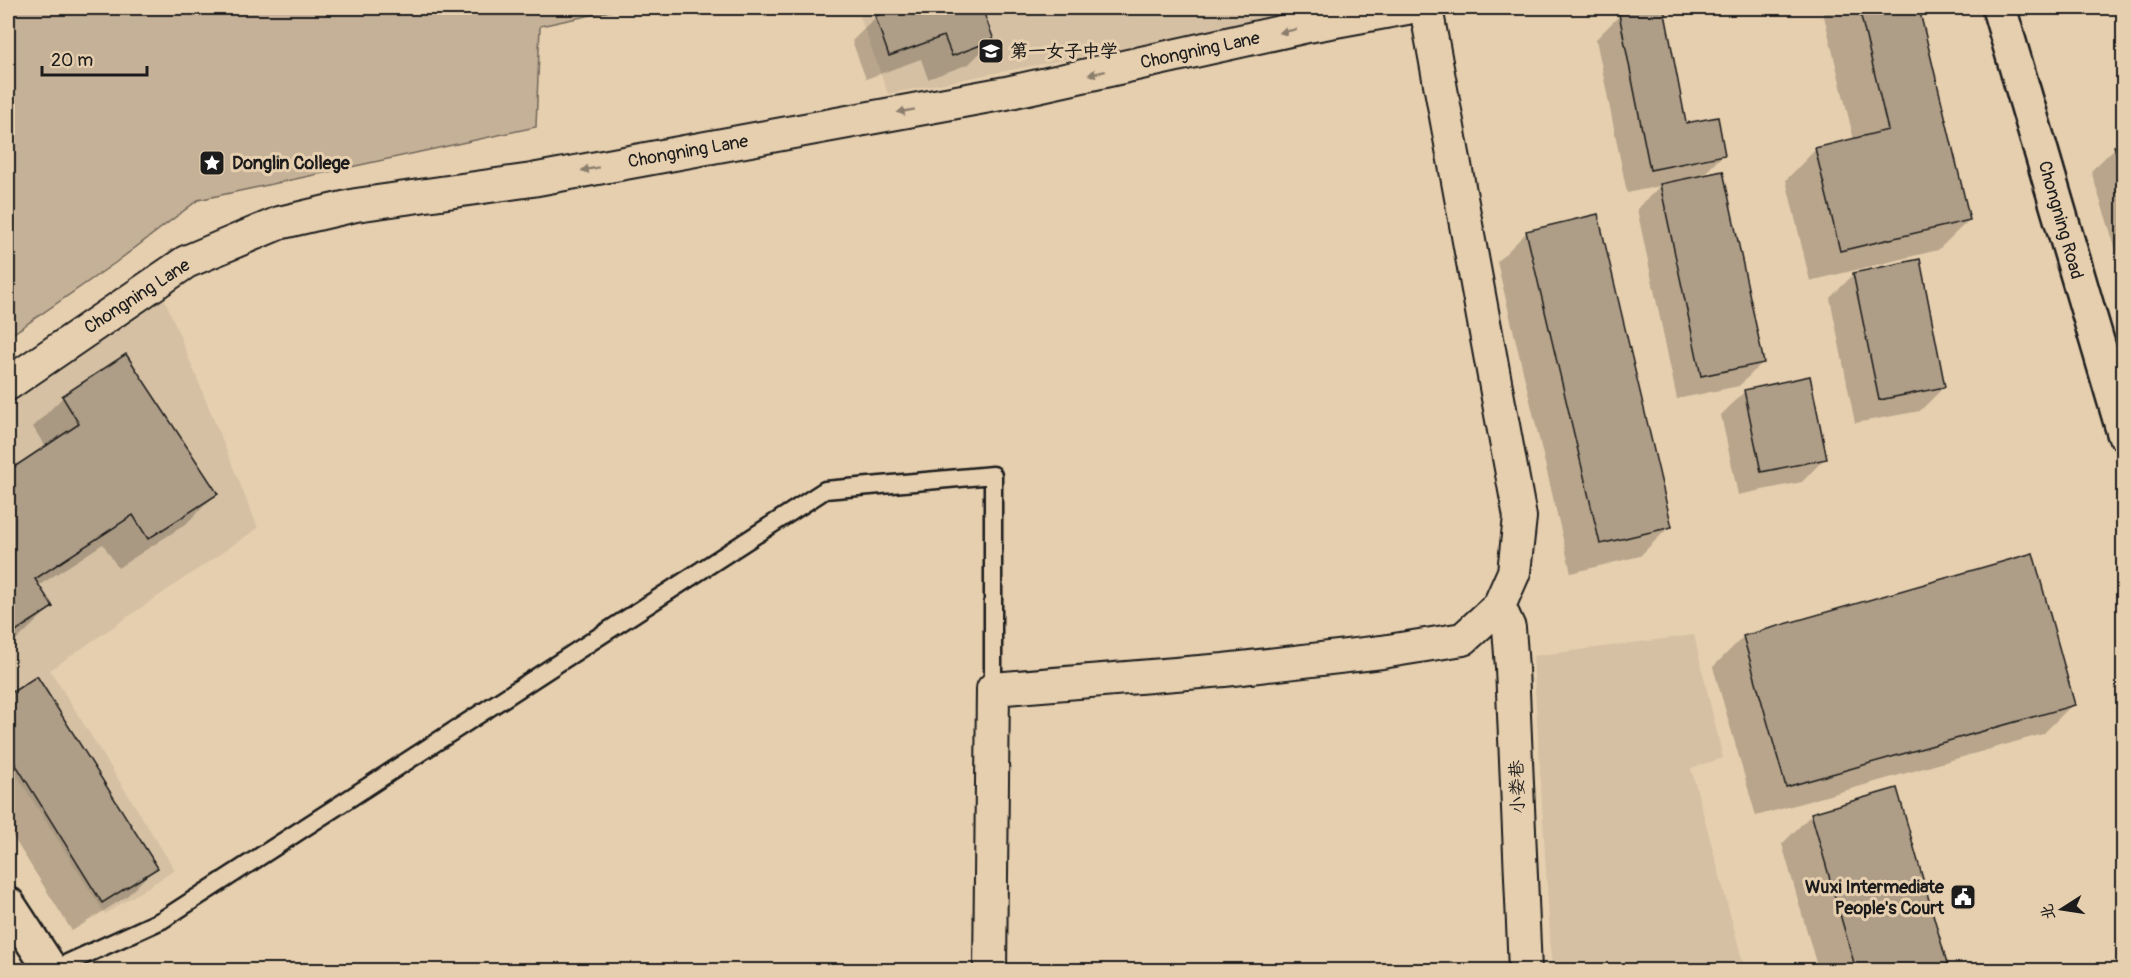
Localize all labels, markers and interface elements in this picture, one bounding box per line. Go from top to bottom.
street label: Chongning Lane [1138,27,1262,74]
one-way arrow [1278,27,1297,36]
school or university icon: 第一女子中学 [976,36,1006,66]
scale bar [42,39,147,77]
place label: 第一女子中学 [1010,40,1118,63]
text: 20 m [51,49,93,72]
one-way arrow [1087,69,1106,78]
one-way arrow [896,107,915,116]
street label: Chongning Lane [626,130,750,173]
place icon: Donglin College [197,148,227,178]
place label: Donglin College [232,152,351,175]
street label: Chongning Road [2033,158,2088,282]
one-way arrow [581,165,600,174]
street label: Chongning Lane [80,254,195,339]
street label: 小娄巷 [1505,760,1530,814]
place label: Wuxi Intermediate People's Court [1805,876,1945,920]
north arrow [2032,879,2092,939]
public building icon: Wuxi Intermediate People's Court [1948,882,1978,912]
text: 北 [2037,902,2060,922]

